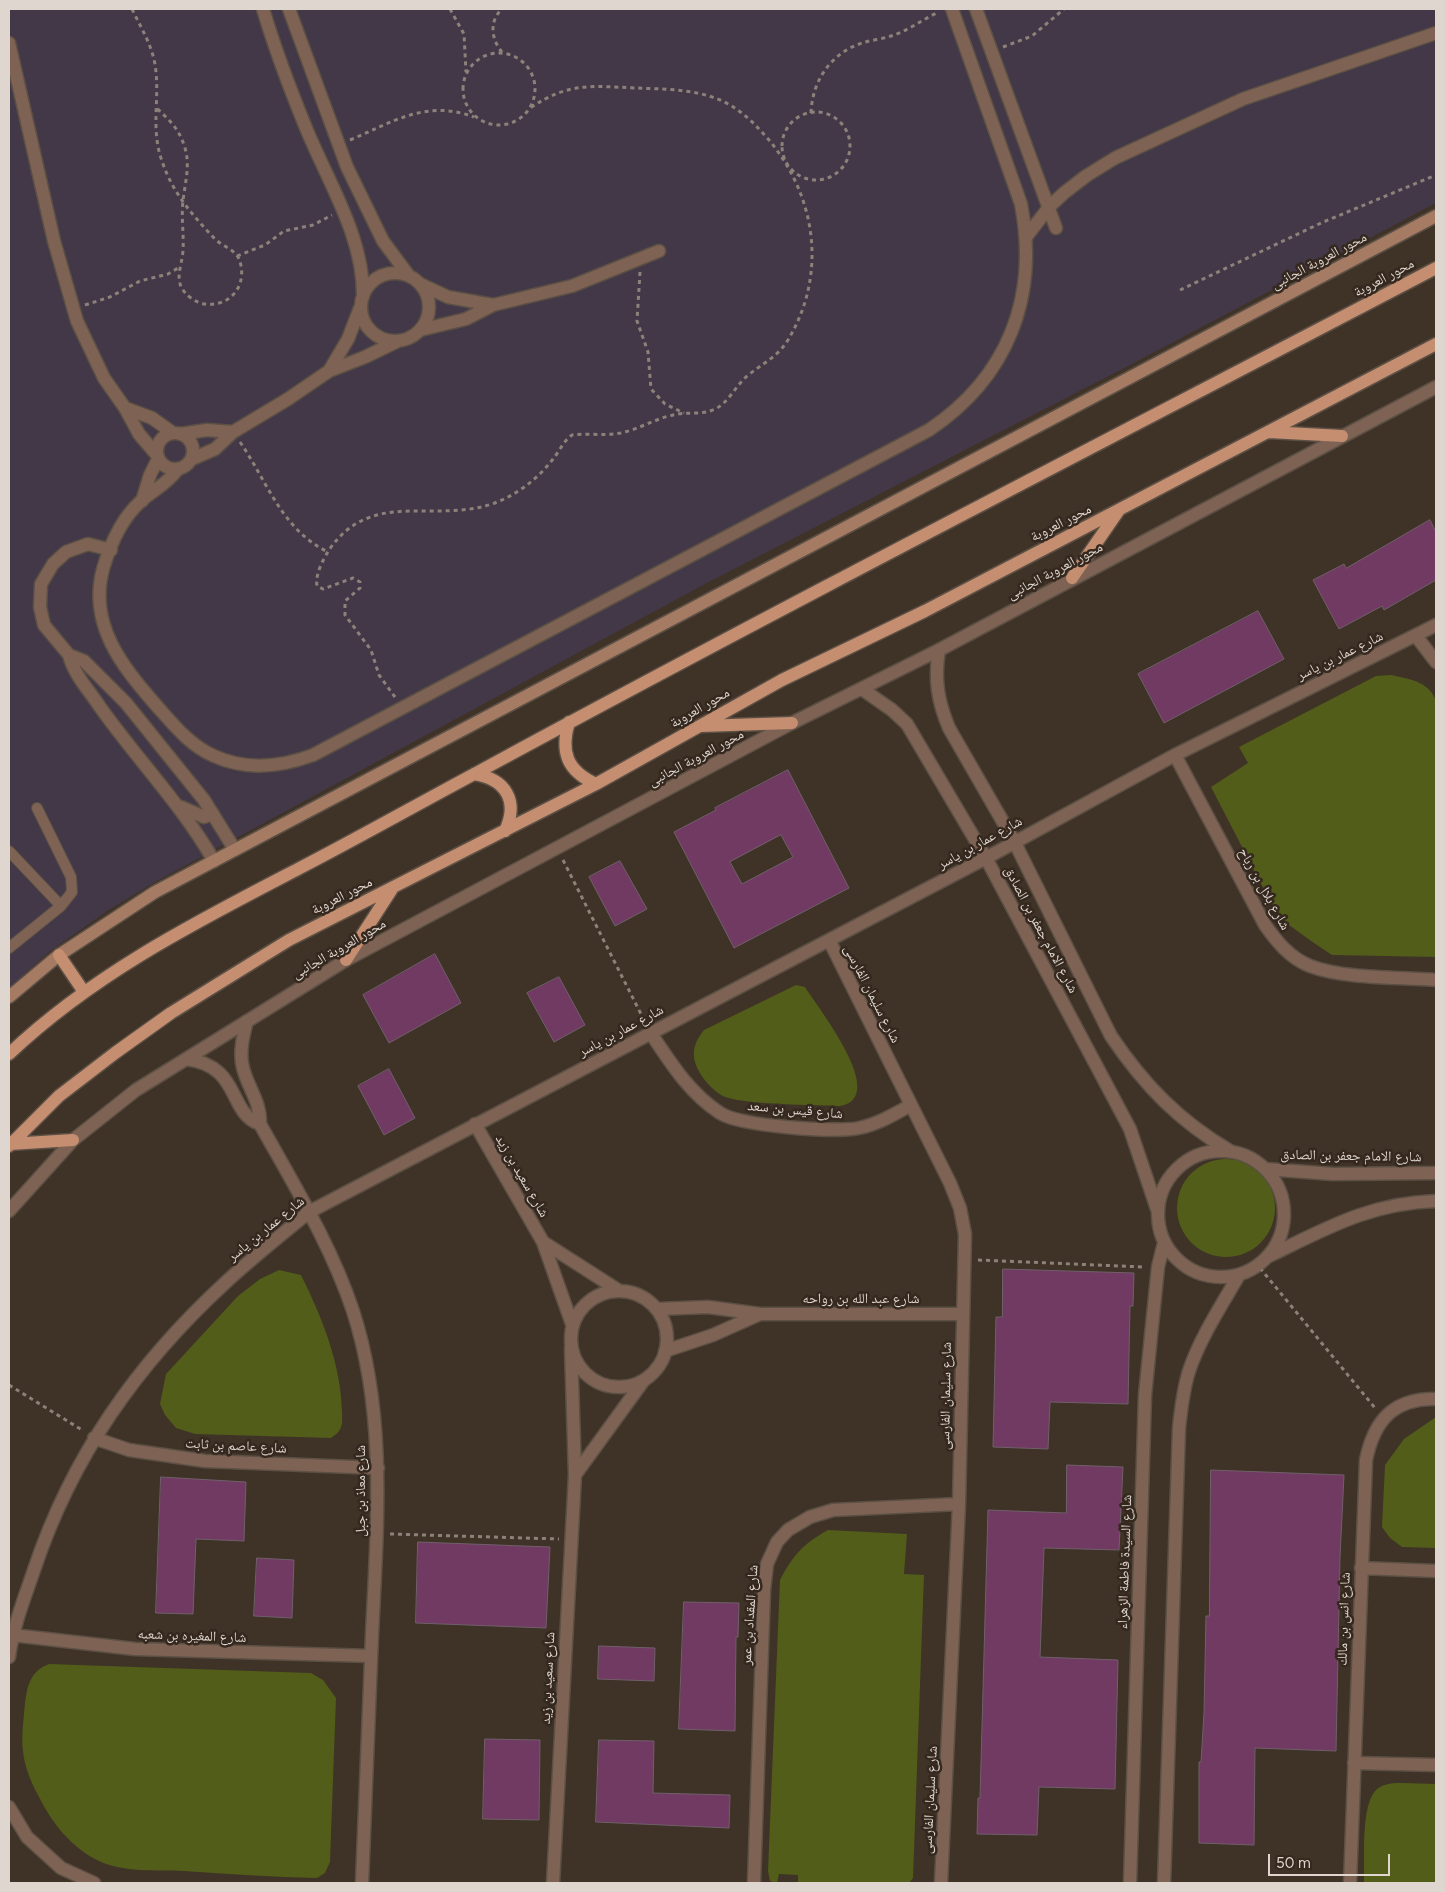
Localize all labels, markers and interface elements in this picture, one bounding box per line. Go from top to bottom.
street label: محور العروبة الجانبى [1268,229,1370,293]
street label: محور العروبة [1351,255,1417,301]
street label: محور العروبة [1028,501,1094,545]
street label: محور العروبة الجانبى [1004,539,1106,603]
street label: شارع عمار بن ياسر [1294,628,1386,684]
street label: محور العروبة [667,684,733,732]
street label: محور العروبة الجانبى [645,726,747,790]
street label: شارع عمار بن ياسر [935,813,1025,873]
street label: شارع بلال بن رباح [1234,845,1294,933]
street label: شارع الامام جعفر بن الصادق [1000,864,1082,996]
street label: محور العروبة [309,874,375,918]
street label: محور العروبة الجانبى [289,915,389,983]
street label: شارع سليمان الفارسى [840,942,904,1046]
street label: شارع عمار بن ياسر [576,1002,666,1060]
street label: شارع قيس بن سعد [747,1097,843,1123]
street label: شارع سعيد بن زيد [492,1132,552,1220]
street label: شارع الامام جعفر بن الصادق [1280,1146,1422,1166]
street label: شارع عمار بن ياسر [224,1193,308,1265]
street label: شارع عبد الله بن رواحه [803,1291,919,1307]
street label: شارع سليمان الفارسى [937,1342,955,1450]
street label: شارع عاصم بن ثابت [185,1435,287,1457]
street label: شارع معاذ بن جبل [353,1445,369,1537]
street label: شارع السيدة فاطمة الزهراء [1114,1494,1136,1630]
street label: شارع المقداد بن عمر [738,1564,762,1666]
street label: شارع انس بن مالك [1334,1572,1354,1666]
street label: شارع المغيره بن شعبه [137,1626,247,1646]
street label: شارع سعيد بن زيد [537,1631,559,1725]
street label: شارع سليمان الفارسى [919,1746,941,1854]
scale bar [1270,1844,1392,1876]
text: 50 m [1276,1854,1311,1872]

